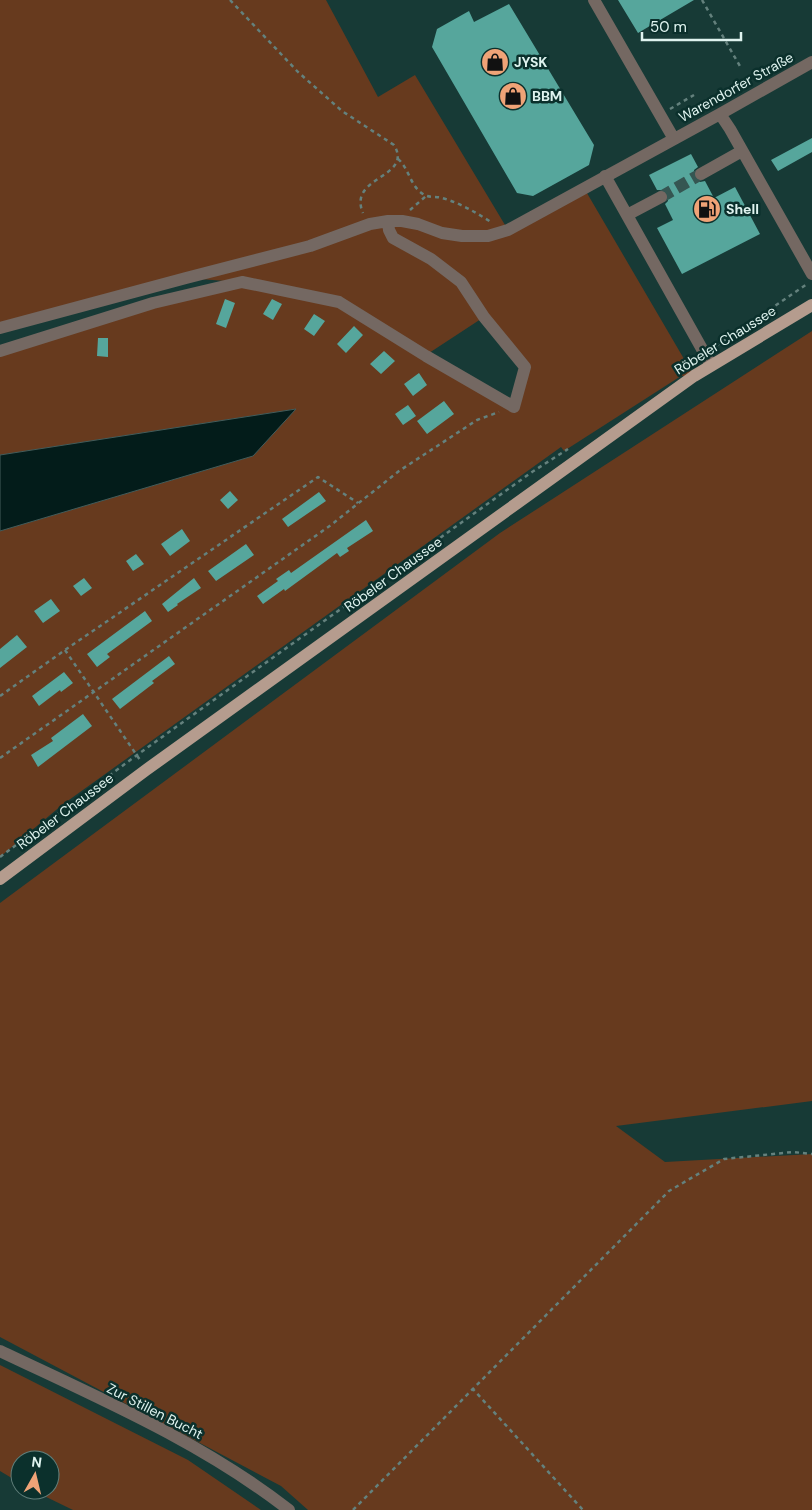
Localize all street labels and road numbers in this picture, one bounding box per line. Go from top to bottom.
street label: Warendorfer Straße [675,48,797,126]
street label: Röbeler Chaussee [671,301,779,379]
street label: Röbeler Chaussee [341,532,445,616]
street label: Röbeler Chaussee [13,769,117,853]
street label: Zur Stillen Bucht [104,1379,206,1443]

